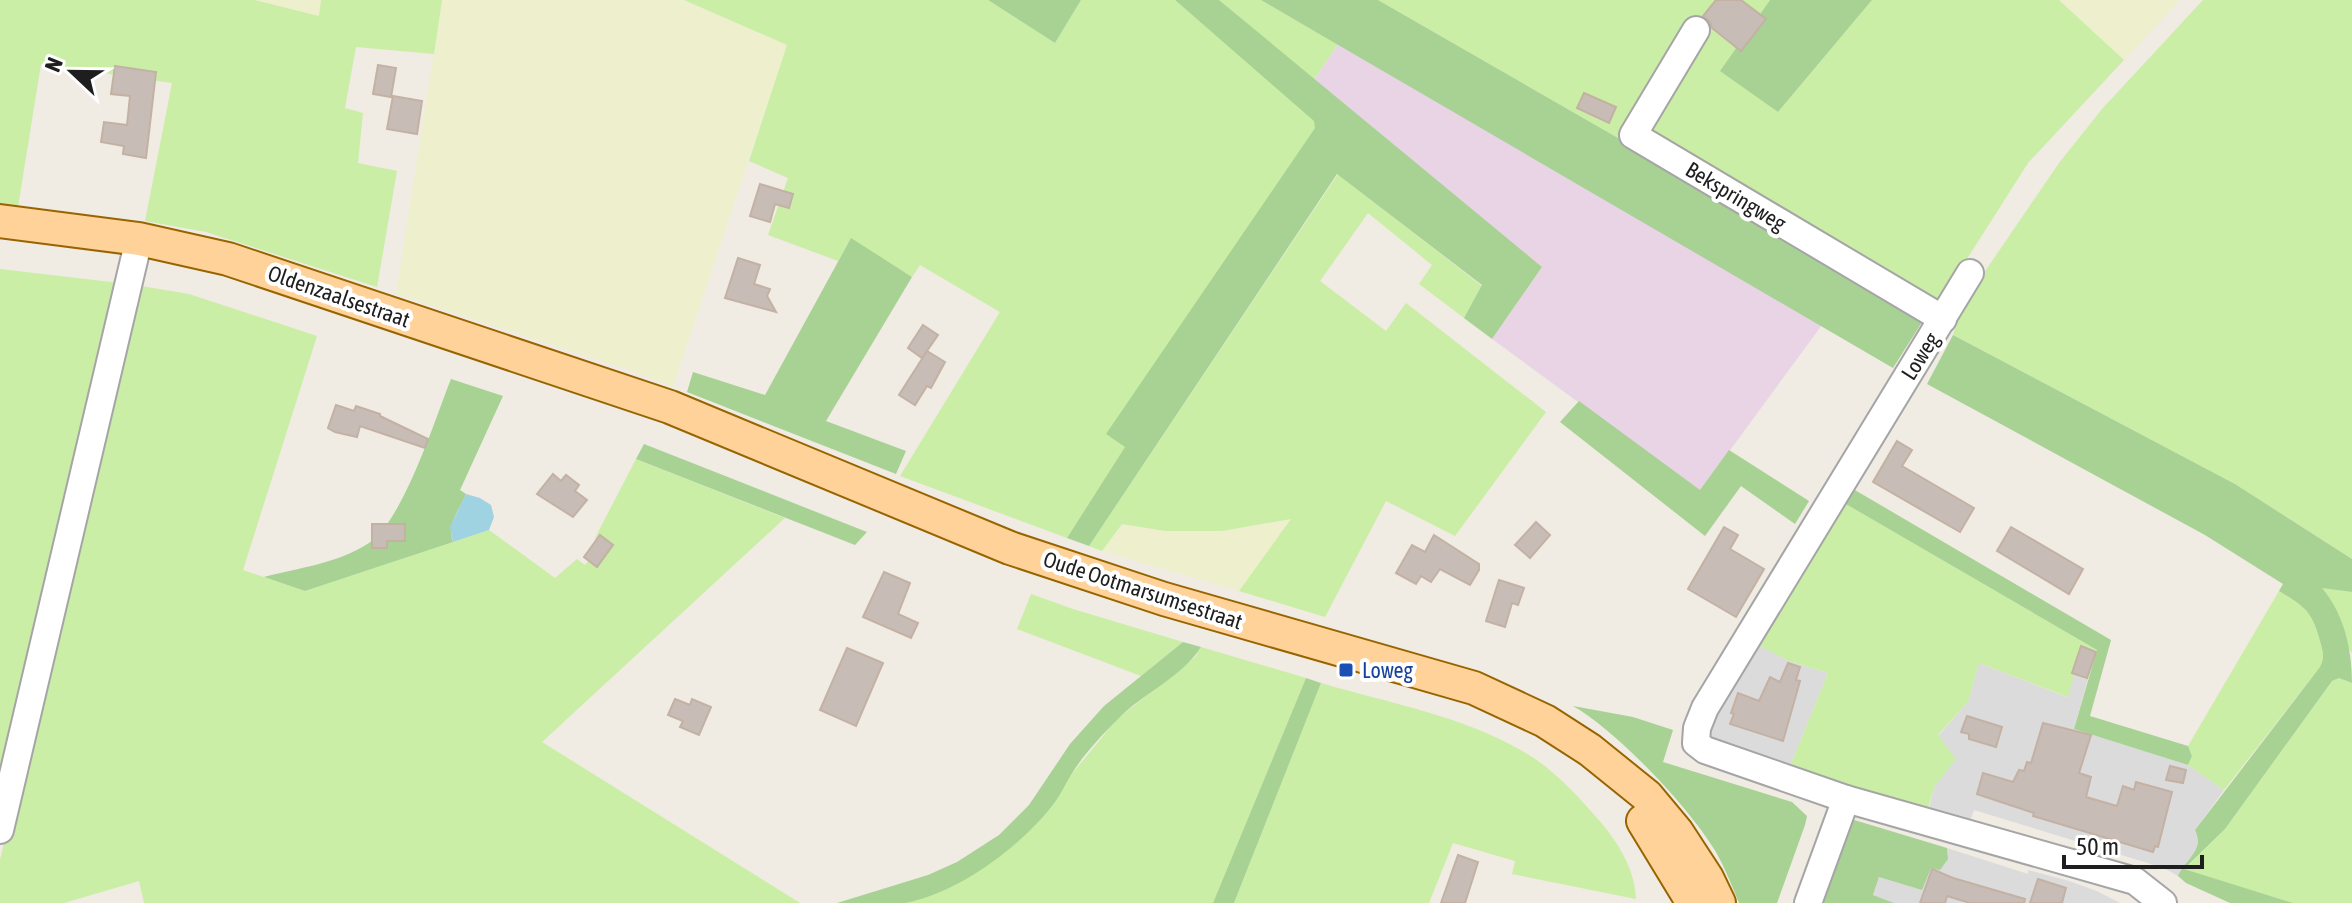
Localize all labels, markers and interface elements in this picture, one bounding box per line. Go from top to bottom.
north arrow [32,32,112,112]
text: N [39,54,68,75]
street label: Bekspringweg [1681,156,1791,236]
street label: Oldenzaalsestraat [265,260,413,332]
street label: Loweg [1895,327,1945,385]
street label: Oude Ootmarsumsestraat [1040,546,1246,634]
place label: Loweg [1362,657,1414,683]
marker: Loweg [1337,661,1355,679]
scale bar [2064,819,2202,869]
text: 50 m [2076,833,2119,860]

